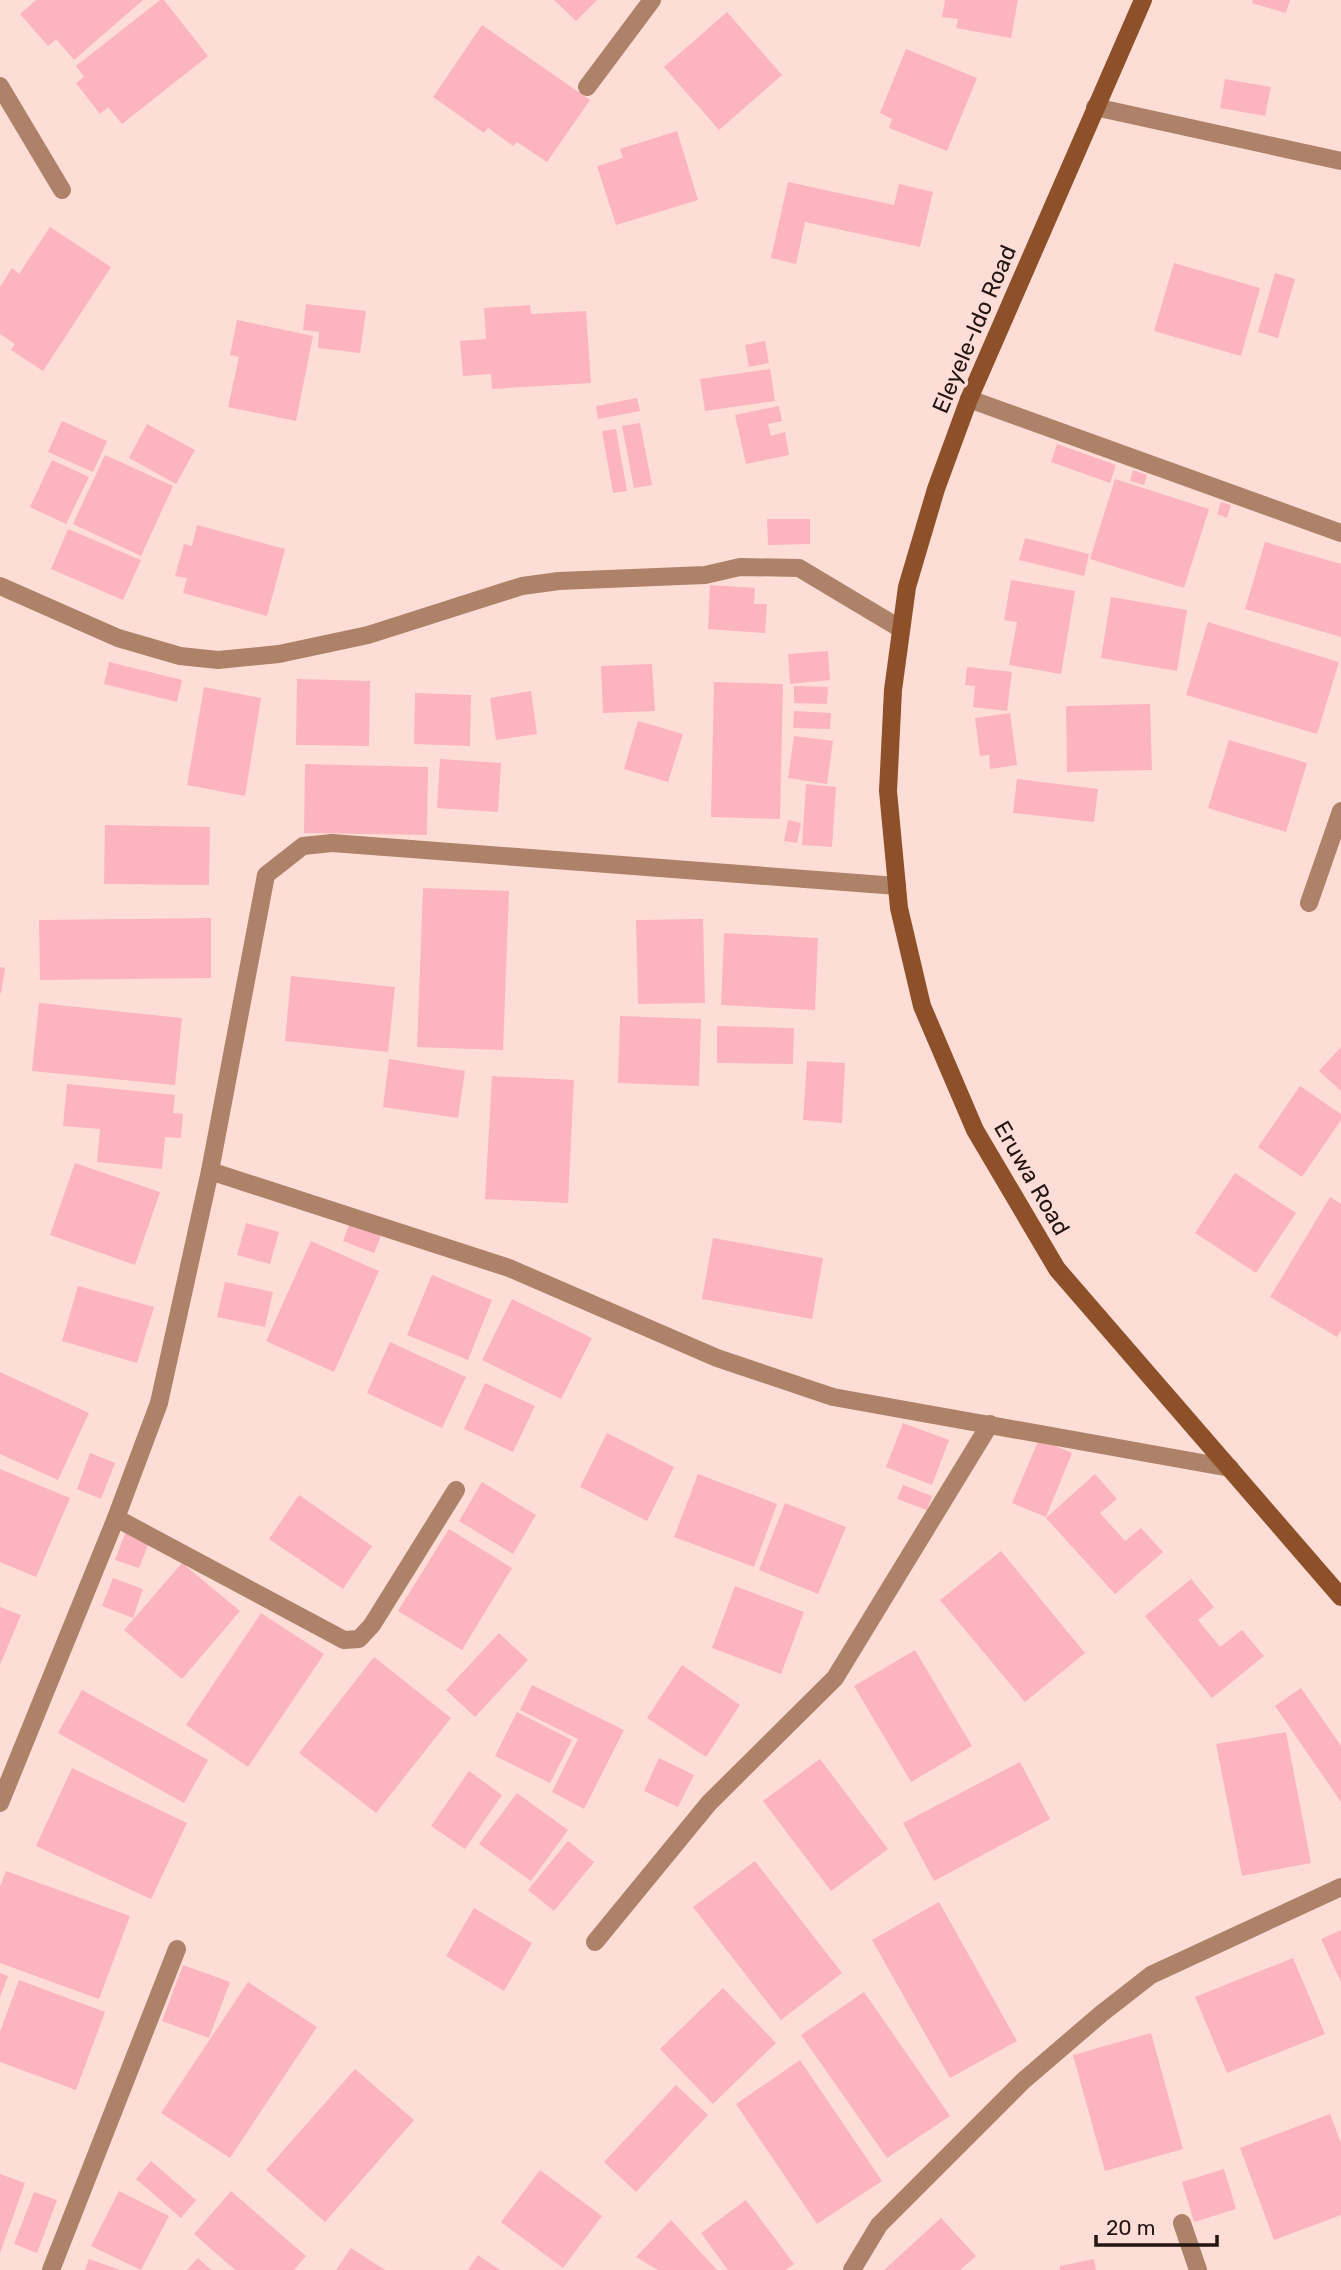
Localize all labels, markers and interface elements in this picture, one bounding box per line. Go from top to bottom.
street label: Eleyele-Ido Road [926,241,1022,417]
street label: Eruwa Road [988,1116,1076,1240]
scale bar [1096,2204,1217,2248]
text: 20 m [1106,2215,1155,2240]

